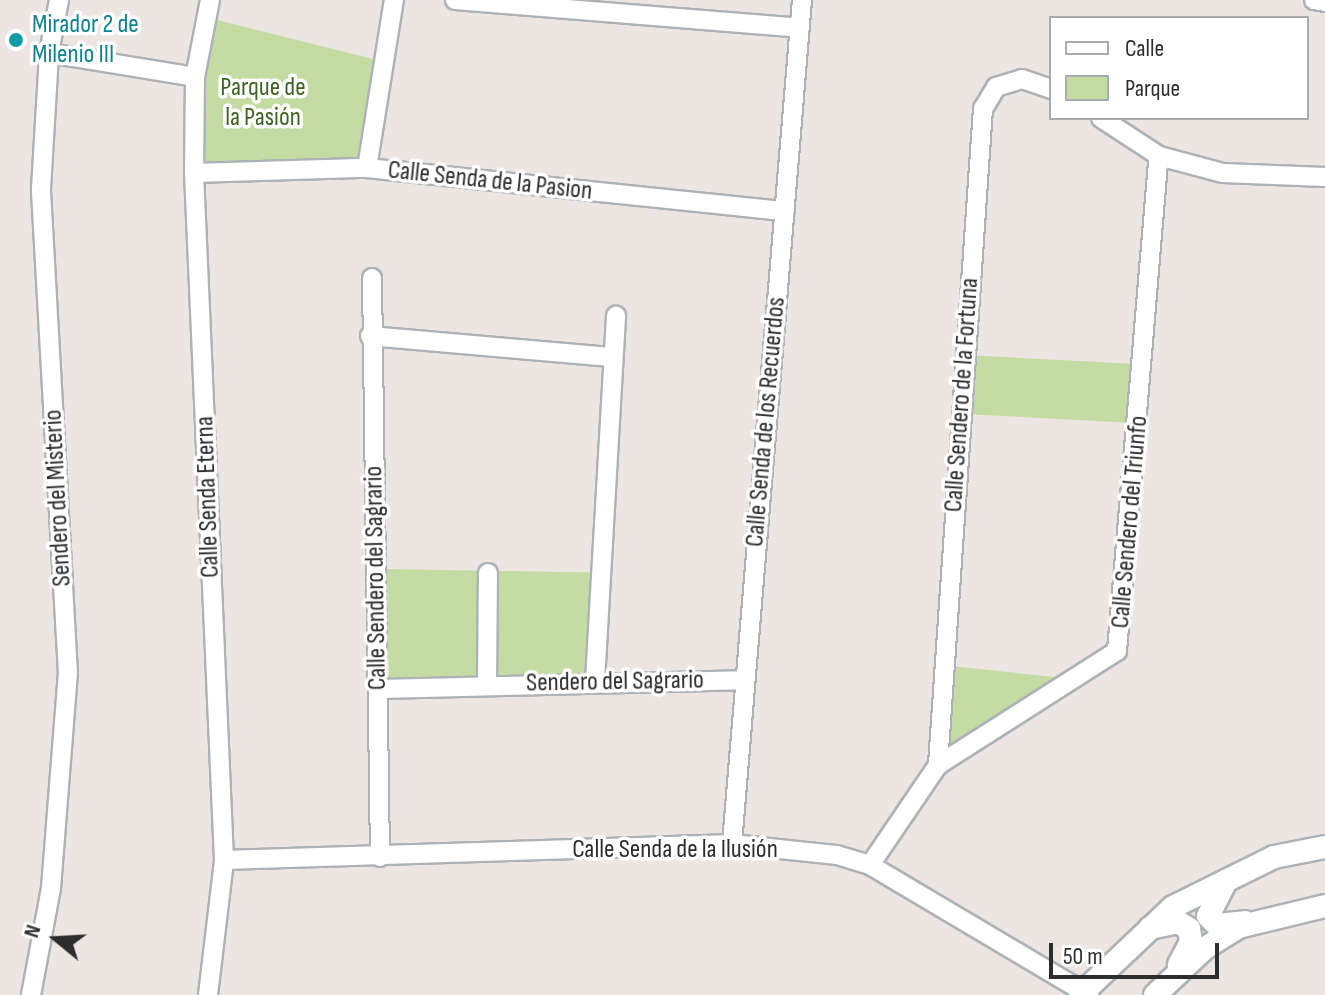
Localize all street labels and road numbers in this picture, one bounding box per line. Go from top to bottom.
street label: Calle Senda de la Pasion [386,155,594,207]
street label: Calle Sendero de la Fortuna [938,277,986,513]
street label: Calle Senda de los Recuerdos [740,296,792,548]
street label: Sendero del Misterio [38,409,78,587]
street label: Calle Sendero del Triunfo [1105,414,1155,630]
street label: Calle Senda Eterna [190,416,226,578]
street label: Calle Sendero del Sagrario [358,466,394,690]
street label: Sendero del Sagrario [526,665,704,699]
street label: Calle Senda de la Ilusión [572,834,778,866]

